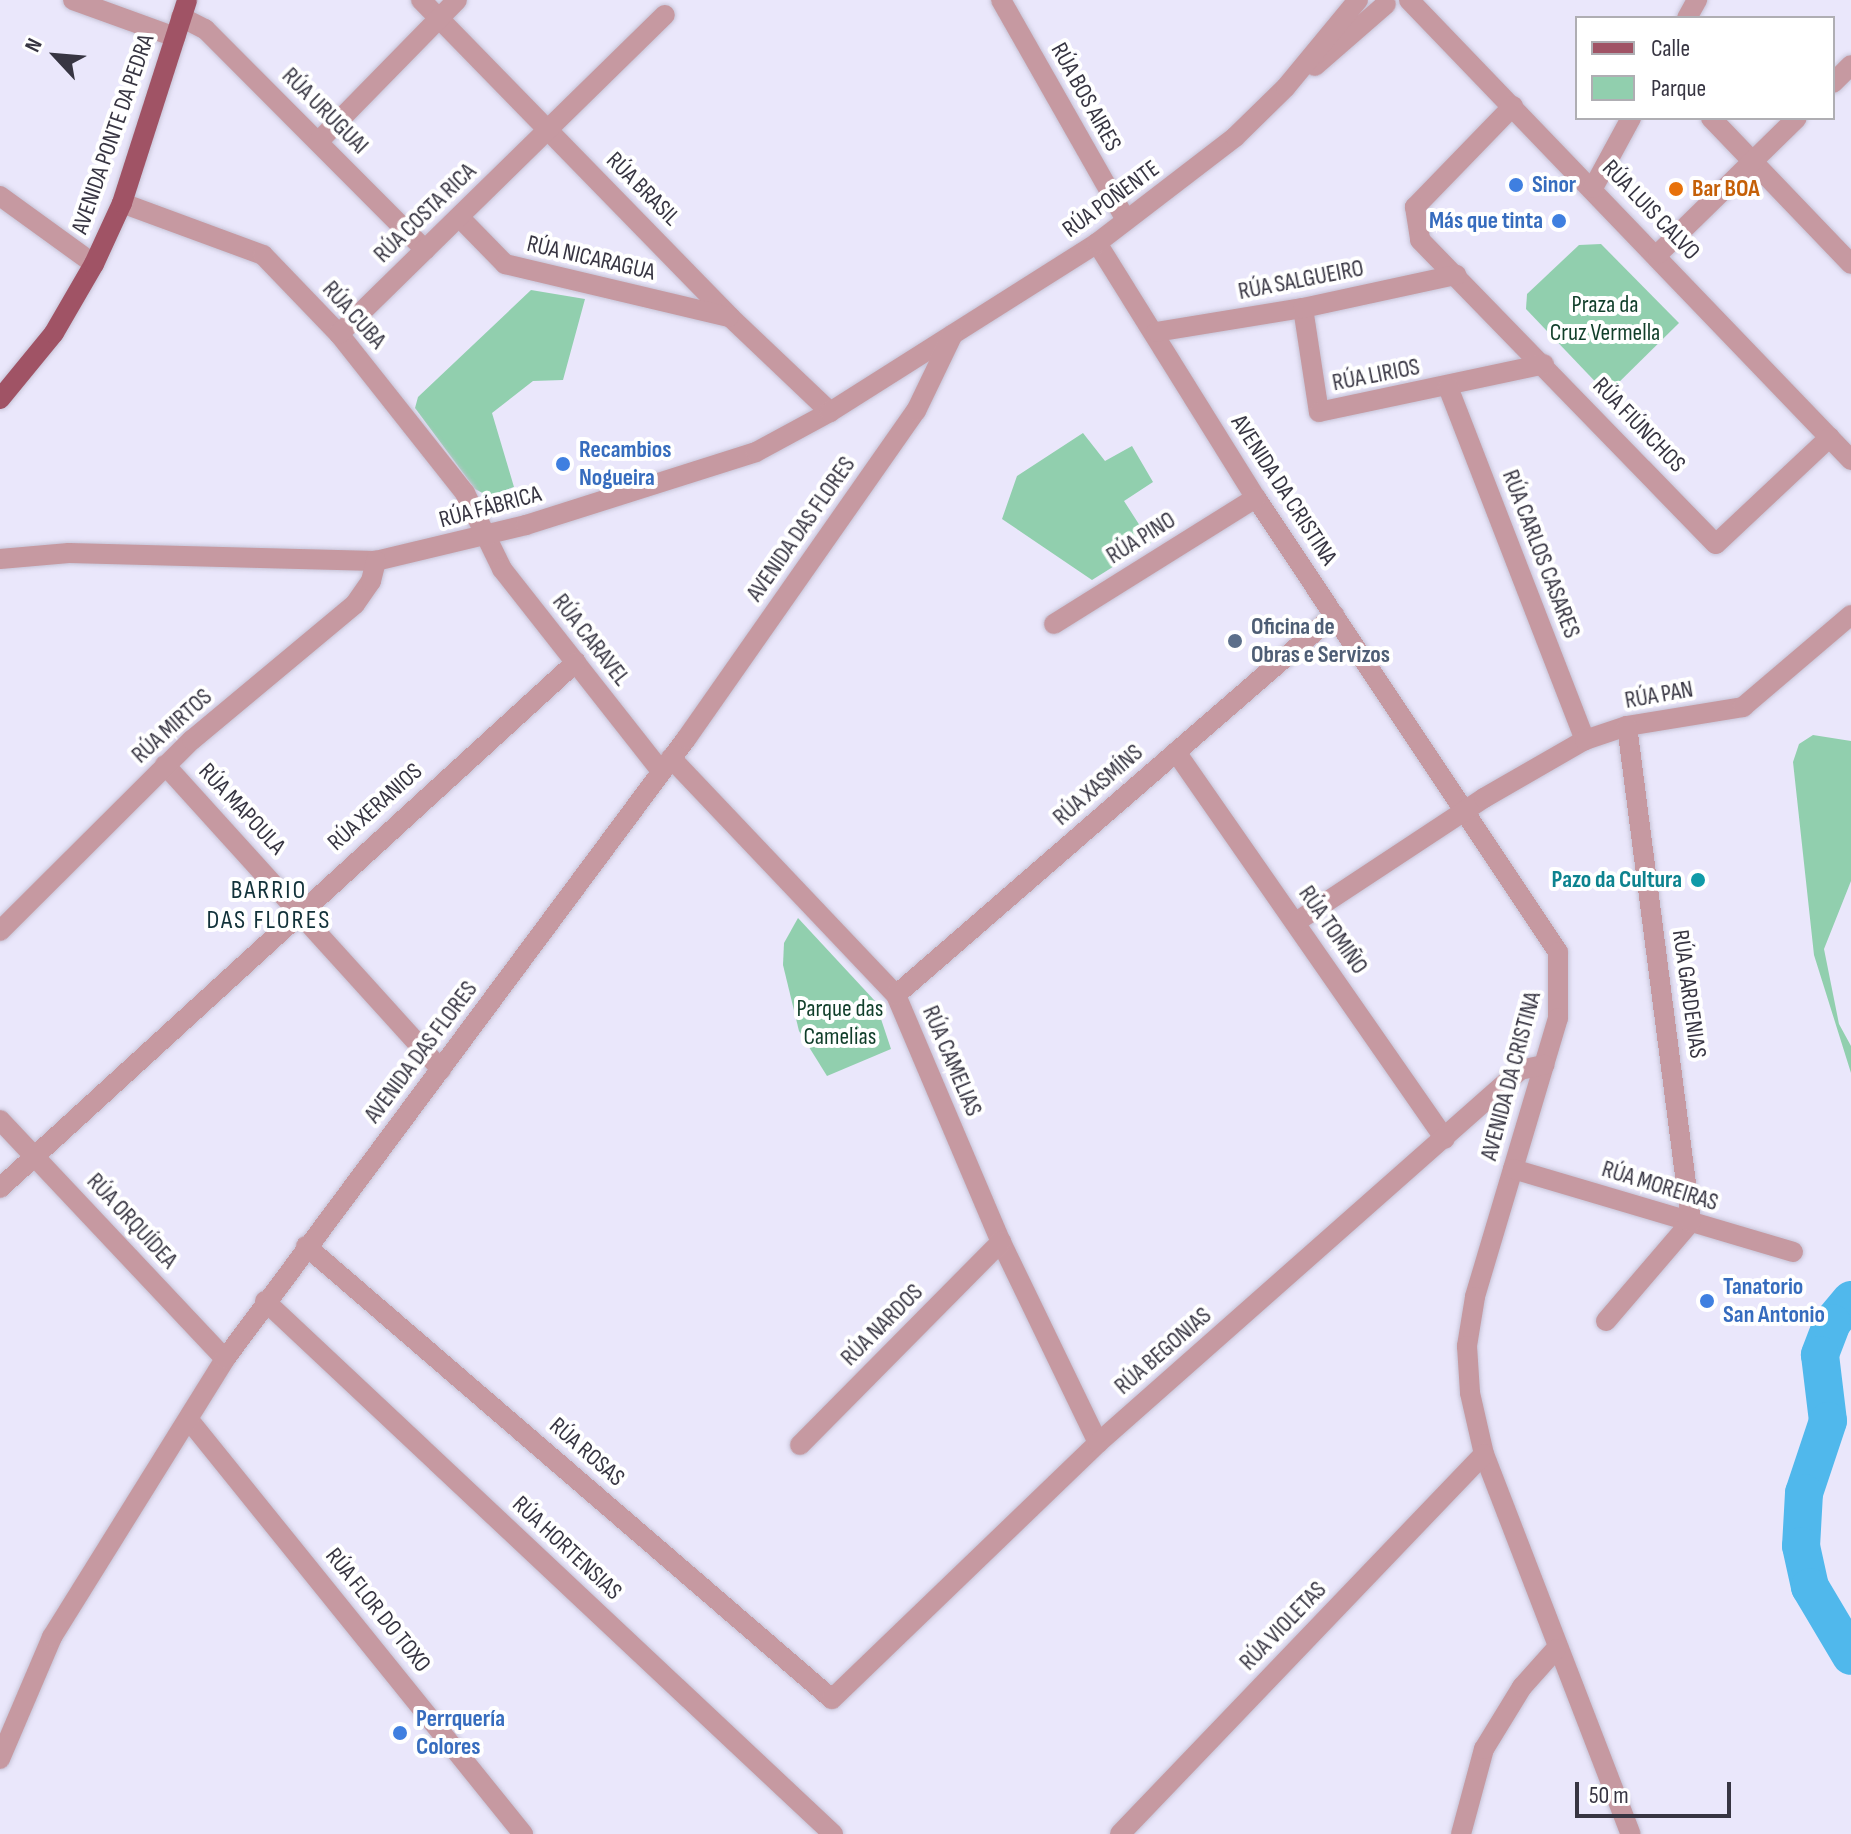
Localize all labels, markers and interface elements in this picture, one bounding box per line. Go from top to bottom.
north arrow [16,16,96,96]
legend [1575,16,1835,120]
street label: AVENIDA PONTE DA PEDRA [65,30,161,238]
text: N [19,34,49,56]
text: Calle [1651,34,1690,63]
street label: RÚA BOS AIRES [1044,38,1128,156]
street label: RÚA URUGUAI [276,62,374,160]
text: Parque [1651,74,1706,103]
street label: RÚA BRASIL [600,146,686,232]
street label: RÚA POÑENTE [1057,154,1165,244]
street label: RÚA LUIS CALVO [1596,154,1706,266]
street label: RÚA COSTA RICA [368,157,482,269]
place label: Sinor [1532,171,1576,199]
place label: Bar BOA [1692,175,1760,203]
marker: Sinor [1507,176,1525,194]
marker: Bar BOA [1667,180,1685,198]
place label: Más que tinta [1429,207,1543,235]
marker: Más que tinta [1550,212,1568,230]
street label: RÚA NICARAGUA [524,229,658,287]
street label: RÚA SALGUEIRO [1236,254,1366,306]
street label: RÚA CUBA [316,275,392,355]
park label: Praza da Cruz Vermella [1550,291,1660,347]
street label: RÚA LIRIOS [1330,352,1422,398]
street label: RÚA FIÚNCHOS [1587,371,1691,479]
street label: AVENIDA DA CRISTINA [1225,409,1343,571]
place label: Recambios Nogueira [579,436,671,492]
street label: AVENIDA DAS FLORES [741,451,861,607]
marker: Recambios Nogueira [554,455,572,473]
street label: RÚA CARLOS CASARES [1496,466,1586,642]
street label: RÚA FÁBRICA [436,480,544,534]
street label: RÚA PINO [1101,506,1181,570]
street label: RÚA CARAVEL [546,588,636,692]
place label: Oficina de Obras e Servizos [1251,613,1390,669]
marker: Oficina de Obras e Servizos [1226,632,1244,650]
street label: RÚA PAN [1623,675,1695,715]
street label: RÚA MIRTOS [126,683,218,769]
street label: RÚA XASMÍNS [1047,738,1149,832]
street label: RÚA MAPOULA [192,757,292,861]
street label: RÚA XERANIOS [322,757,428,857]
place label: Pazo da Cultura [1552,866,1682,894]
marker: Pazo da Cultura [1689,871,1707,889]
district label: BARRIO DAS FLORES [207,875,331,936]
street label: RÚA TOMIÑO [1292,880,1374,980]
street label: RÚA GARDENIAS [1666,928,1712,1060]
street label: AVENIDA DAS FLORES [358,976,484,1128]
street label: AVENIDA DA CRISTINA [1475,989,1547,1163]
park label: Parque das Camelias [797,995,883,1051]
street label: RÚA CAMELIAS [916,1001,988,1121]
street label: RÚA MOREIRAS [1598,1155,1722,1217]
street label: RÚA ORQUÍDEA [81,1167,183,1275]
place label: Tanatorio San Antonio [1723,1273,1825,1329]
street label: RÚA NARDOS [835,1278,929,1372]
marker: Tanatorio San Antonio [1698,1292,1716,1310]
street label: RÚA BEGONIAS [1109,1301,1217,1401]
street label: RÚA ROSAS [544,1412,630,1492]
street label: RÚA HORTENSIAS [506,1490,628,1606]
street label: RÚA FLOR DO TOXO [319,1542,437,1678]
street label: RÚA VIOLETAS [1234,1576,1332,1676]
place label: Perrquería Colores [416,1705,505,1761]
marker: Perrquería Colores [391,1724,409,1742]
scale bar [1579,1766,1735,1816]
text: 50 m [1589,1781,1629,1810]

